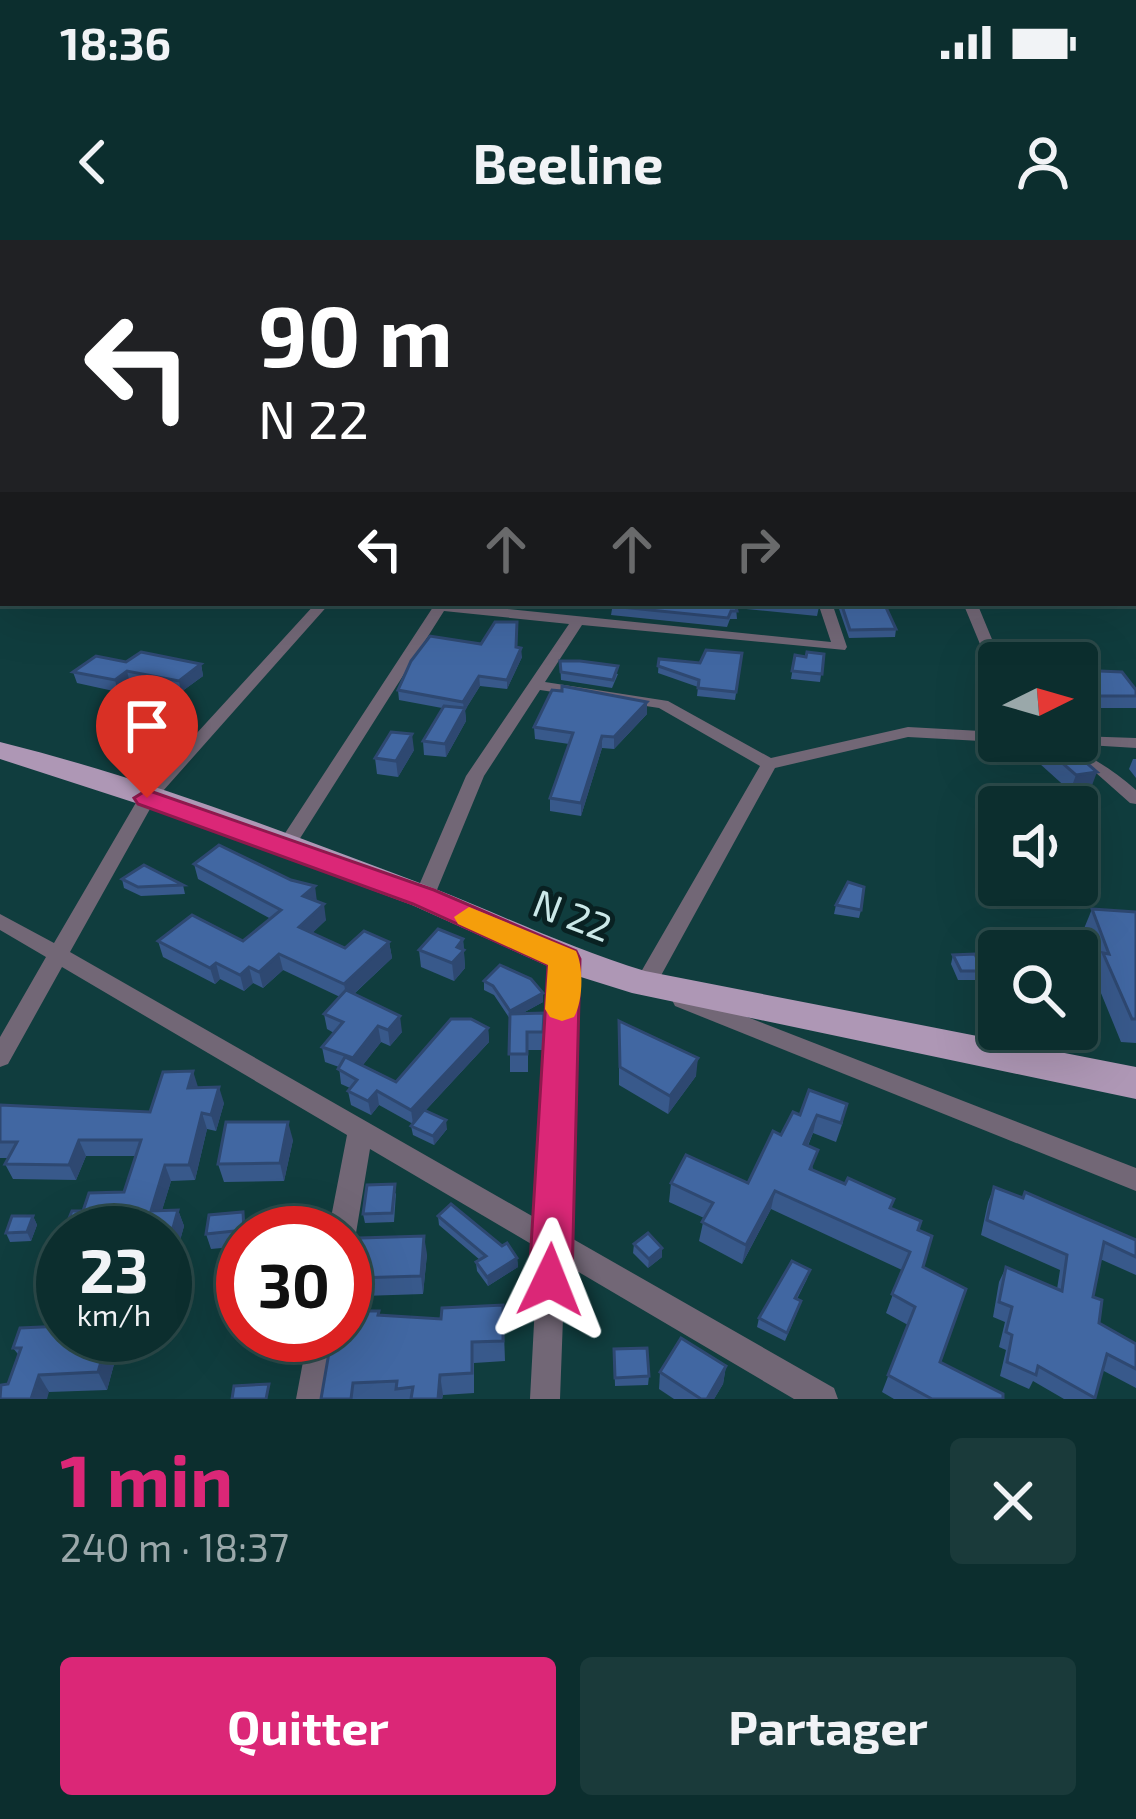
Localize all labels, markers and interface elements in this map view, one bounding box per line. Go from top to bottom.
text: 18:36 [60,15,171,69]
icon: back [60,129,126,195]
icon: person [1010,129,1076,195]
text: Beeline [473,130,664,195]
text: 90 m [258,283,453,384]
icon: left [60,288,216,444]
text: N 22 [258,385,369,450]
icon: left [347,516,413,582]
icon: ahead [473,516,539,582]
icon: ahead [599,516,665,582]
icon: right [725,516,791,582]
north arrow [978,642,1098,762]
map controls [978,642,1098,1050]
pin [96,675,198,798]
icon: arrive [114,693,180,759]
button: sound [978,786,1098,906]
street label: N 22 [527,878,619,950]
button: search [978,930,1098,1050]
speed limit sign: 30 [216,1206,372,1362]
position arrow [487,1217,613,1343]
text: 23 [80,1233,148,1305]
text: km/h [77,1296,151,1332]
text: 1 min [60,1435,233,1521]
button: close [950,1438,1076,1564]
text: 240 m · 18:37 [60,1523,289,1570]
button: Quitter [60,1657,556,1795]
button: Partager [580,1657,1076,1795]

